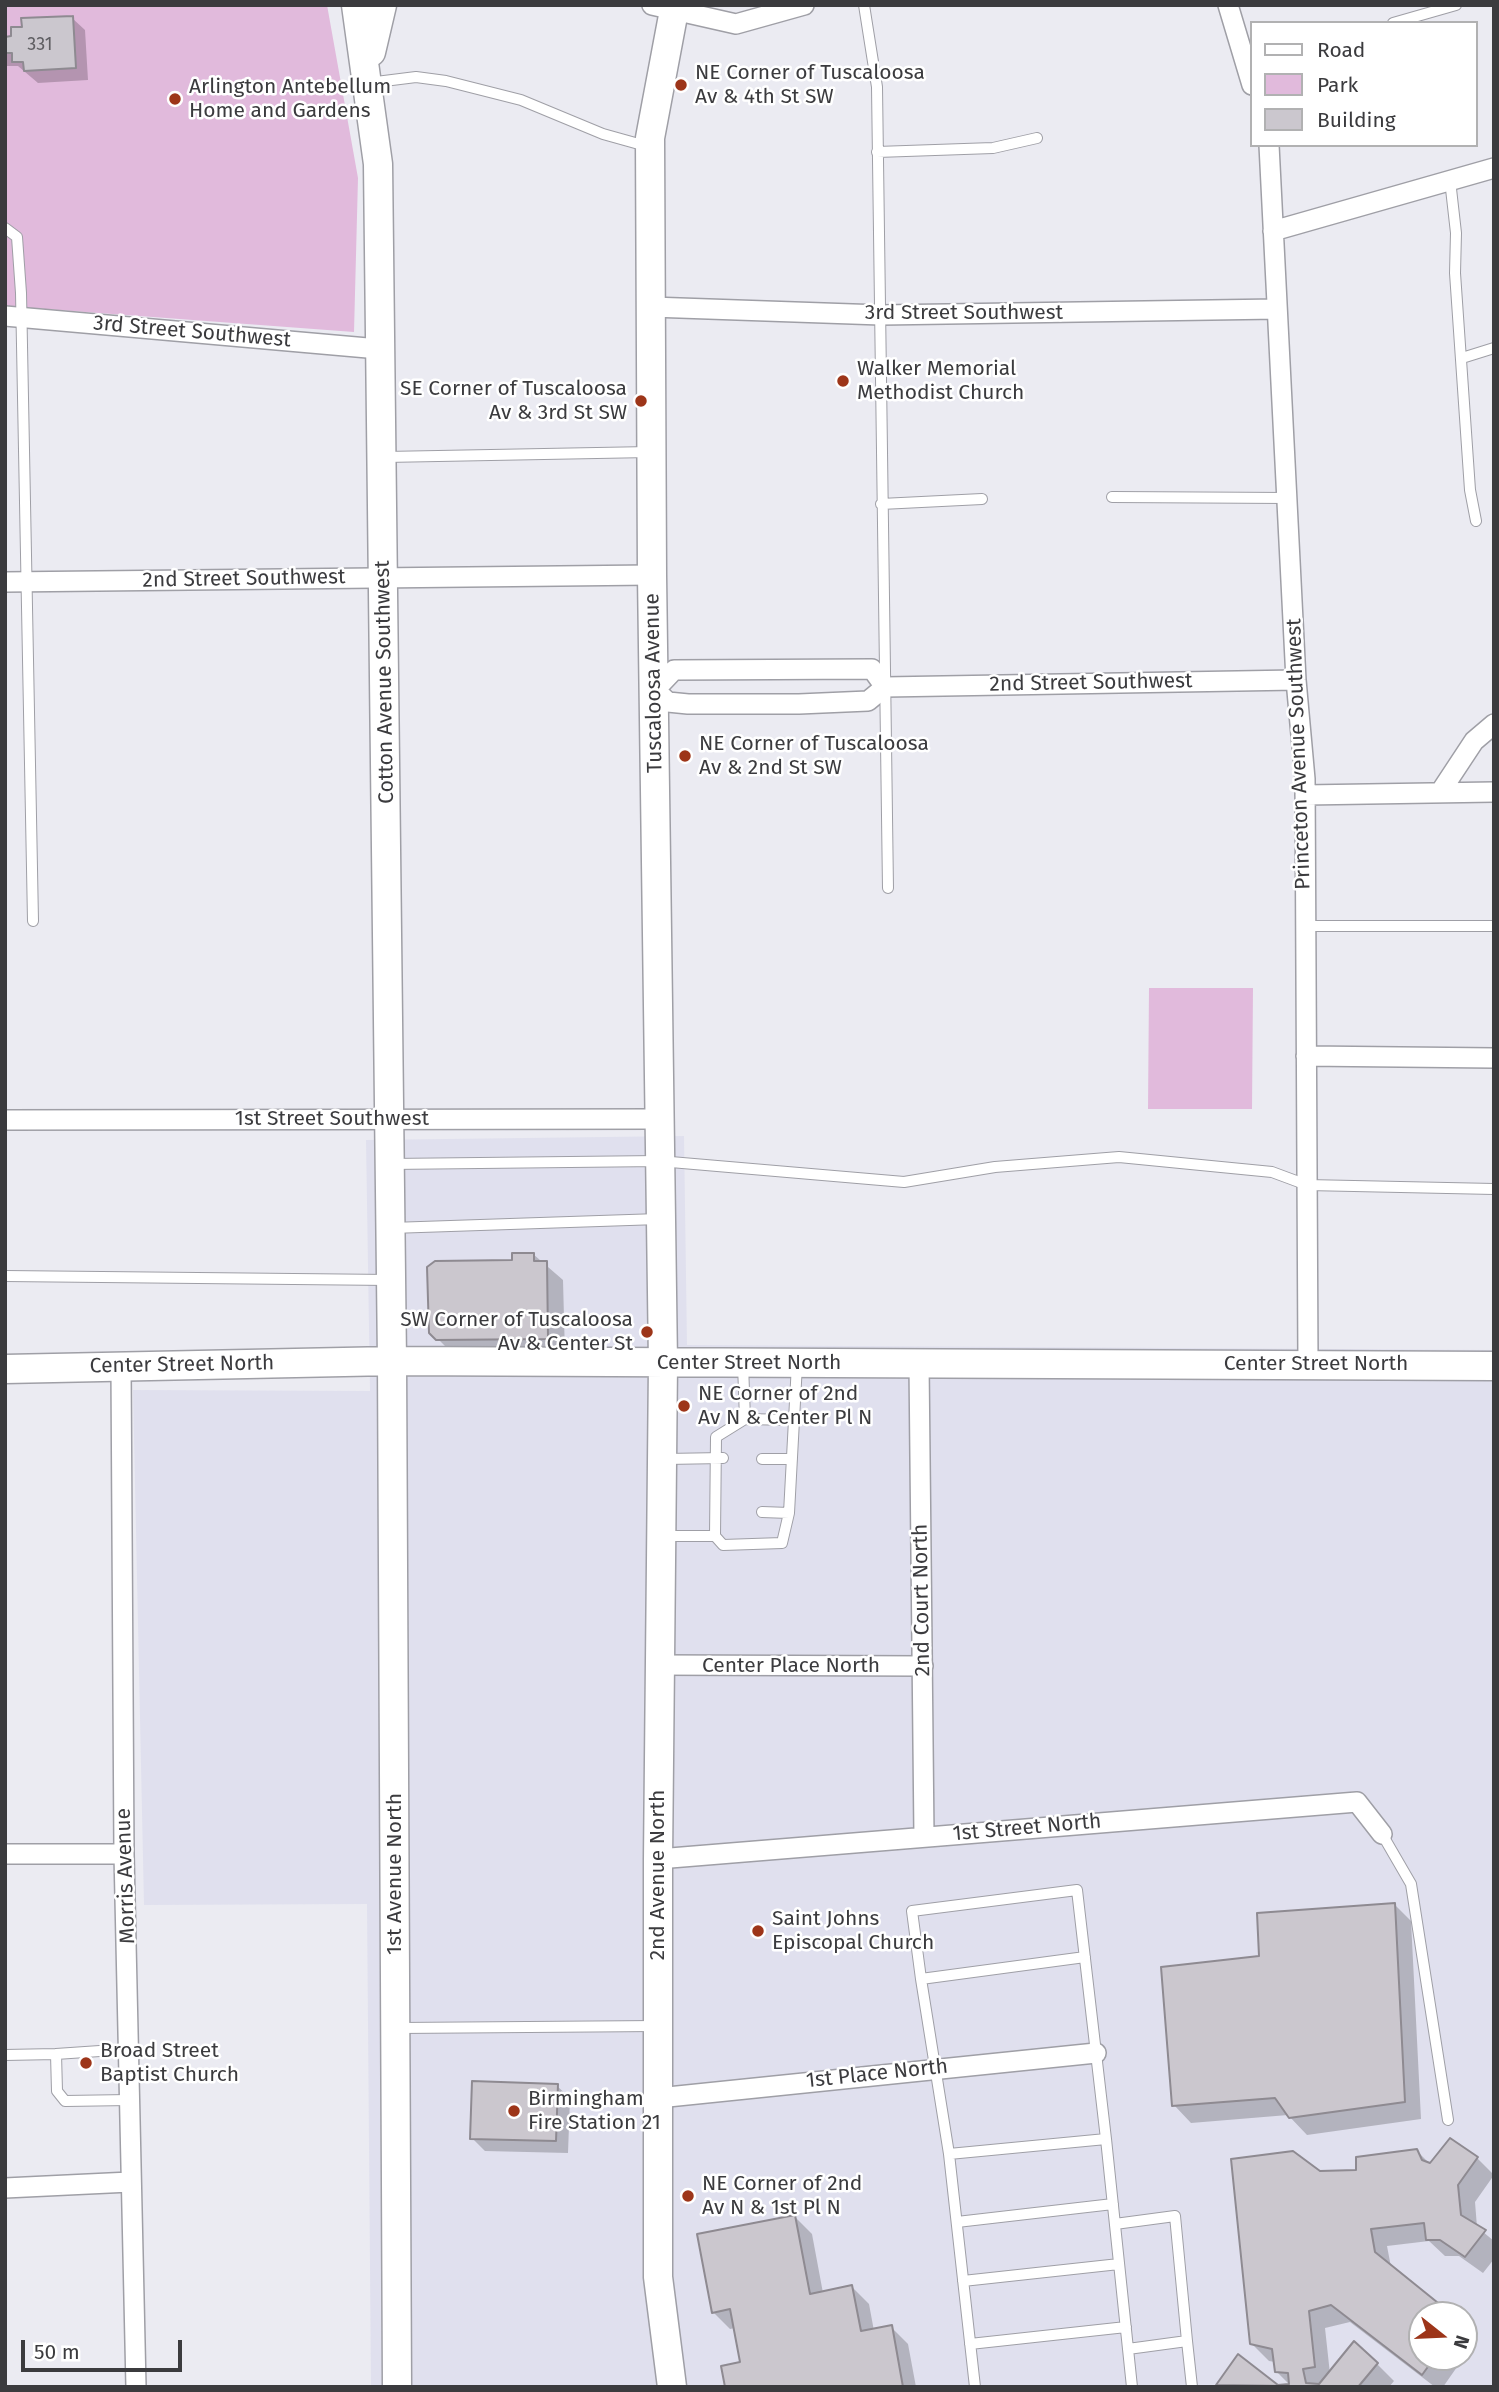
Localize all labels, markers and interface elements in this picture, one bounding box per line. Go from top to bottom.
legend [1250,21,1478,147]
house number: 331 [27,34,53,56]
text: Road [1317,37,1365,63]
place label: NE Corner of Tuscaloosa Av & 4th St SW [695,60,925,110]
text: Park [1317,72,1358,98]
place label: Arlington Antebellum Home and Gardens [189,74,391,124]
marker: NE Corner of Tuscaloosa Av & 4th St SW [673,77,689,93]
marker: Arlington Antebellum Home and Gardens [167,91,183,107]
text: Building [1317,107,1396,133]
street label: 3rd Street Southwest [865,300,1063,326]
street label: 3rd Street Southwest [92,311,292,353]
place label: Walker Memorial Methodist Church [857,356,1024,406]
marker: Walker Memorial Methodist Church [835,373,851,389]
place label: SE Corner of Tuscaloosa Av & 3rd St SW [400,376,627,426]
marker: SE Corner of Tuscaloosa Av & 3rd St SW [633,393,649,409]
street label: Cotton Avenue Southwest [370,560,400,804]
street label: 2nd Street Southwest [142,565,346,593]
street label: Tuscaloosa Avenue [640,593,668,773]
street label: Princeton Avenue Southwest [1282,618,1316,890]
street label: 2nd Street Southwest [989,669,1193,697]
place label: NE Corner of Tuscaloosa Av & 2nd St SW [699,731,929,781]
marker: NE Corner of Tuscaloosa Av & 2nd St SW [677,748,693,764]
street label: 1st Street Southwest [235,1106,429,1132]
place label: SW Corner of Tuscaloosa Av & Center St [400,1307,633,1357]
marker: SW Corner of Tuscaloosa Av & Center St [639,1324,655,1340]
street label: Center Street North [657,1350,841,1376]
street label: Center Street North [89,1351,275,1379]
street label: Center Street North [1224,1351,1408,1377]
place label: NE Corner of 2nd Av N & Center Pl N [698,1381,872,1431]
marker: NE Corner of 2nd Av N & Center Pl N [676,1398,692,1414]
street label: 2nd Court North [908,1524,936,1676]
street label: Center Place North [702,1653,880,1679]
street label: 2nd Avenue North [645,1790,671,1960]
street label: 1st Avenue North [382,1793,408,1955]
street label: Morris Avenue [111,1808,141,1944]
street label: 1st Street North [952,1809,1102,1847]
place label: Saint Johns Episcopal Church [772,1906,934,1956]
marker: Saint Johns Episcopal Church [750,1923,766,1939]
place label: Broad Street Baptist Church [100,2038,239,2088]
street label: 1st Place North [805,2054,949,2094]
marker: Broad Street Baptist Church [78,2055,94,2071]
place label: Birmingham Fire Station 21 [528,2086,661,2136]
marker: Birmingham Fire Station 21 [506,2103,522,2119]
place label: NE Corner of 2nd Av N & 1st Pl N [702,2171,862,2221]
marker: NE Corner of 2nd Av N & 1st Pl N [680,2188,696,2204]
north arrow [1408,2301,1478,2371]
scale bar [24,2326,186,2370]
text: N [1449,2332,1474,2352]
text: 50 m [34,2339,80,2365]

